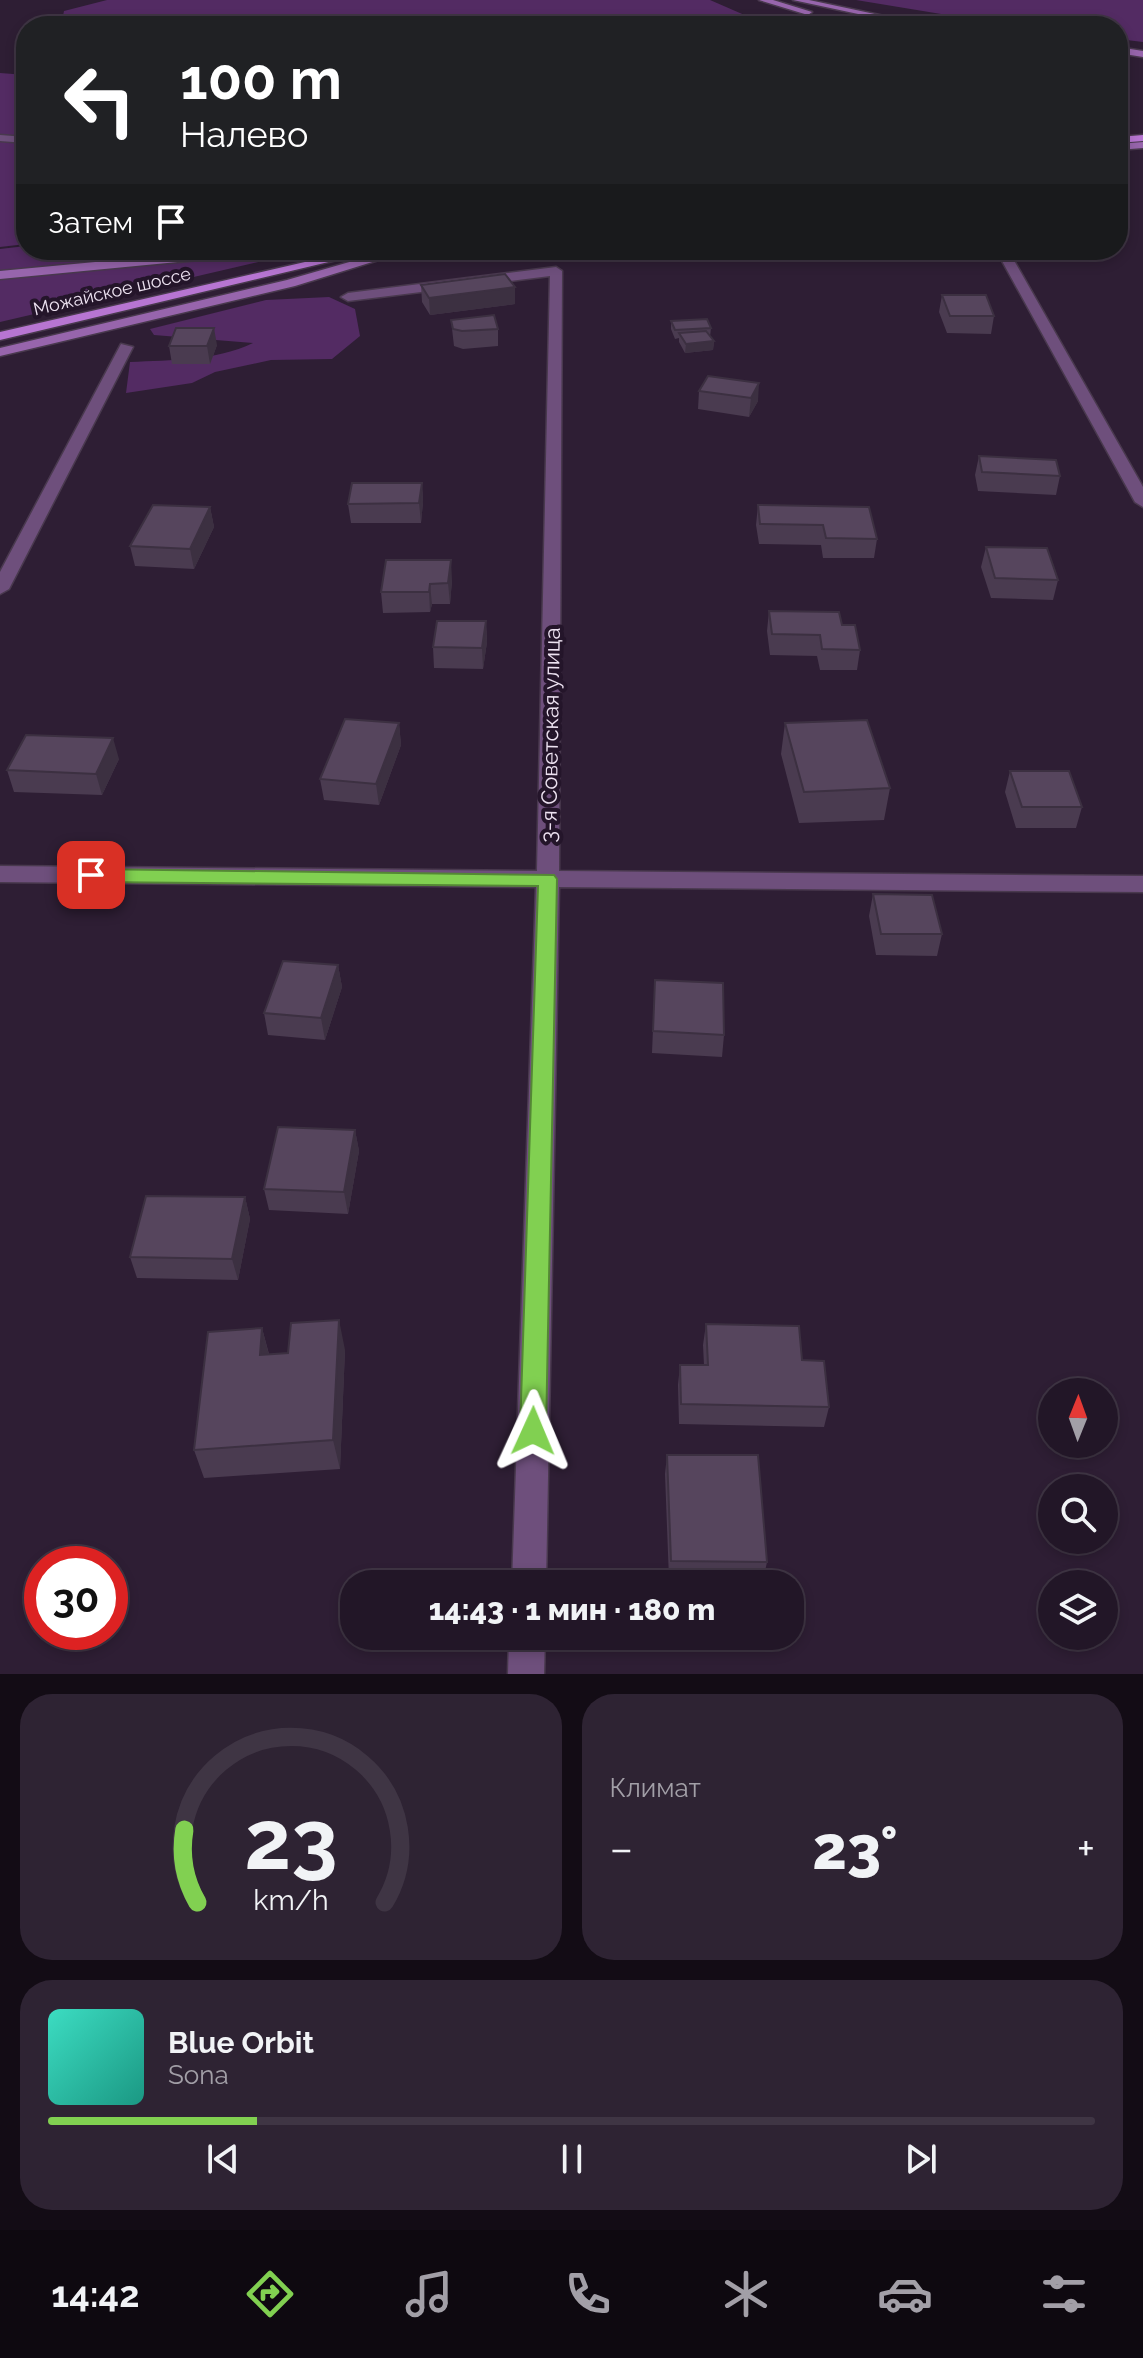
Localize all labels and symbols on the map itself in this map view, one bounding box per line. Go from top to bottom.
street label: Можайское шоссе [31,263,193,319]
street label: 3-я Советская улица [535,627,565,843]
pin [57,841,125,909]
north arrow [1038,1378,1118,1458]
position arrow [491,1389,575,1473]
speed limit sign: 30 [24,1546,128,1650]

